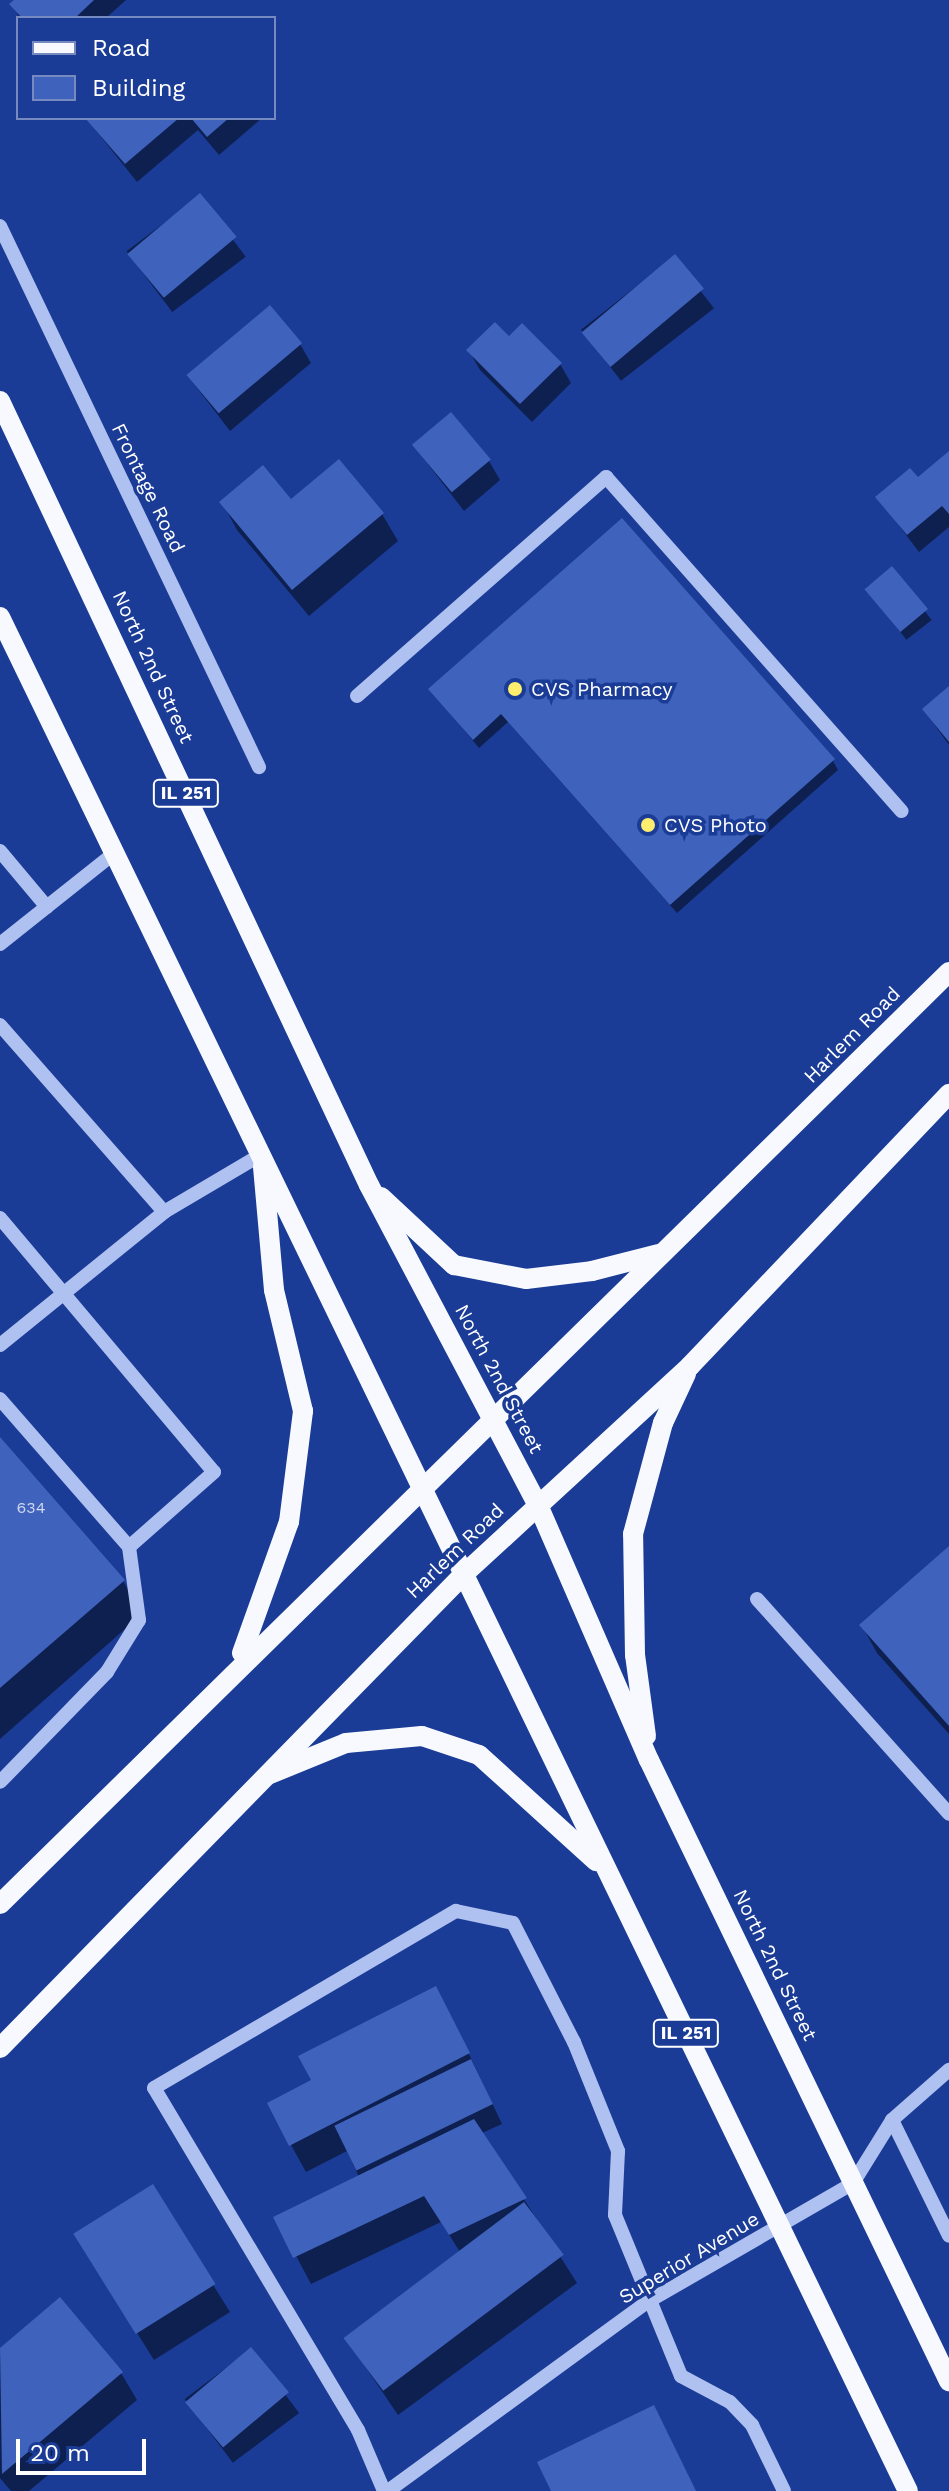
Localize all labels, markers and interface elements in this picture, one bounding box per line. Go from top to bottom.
legend [16,16,276,120]
text: Road [92,34,151,62]
text: Building [92,74,185,102]
street label: Frontage Road [106,419,190,557]
street label: North 2nd Street [107,587,199,747]
place label: CVS Pharmacy [531,677,673,701]
marker: CVS Pharmacy [506,680,524,698]
road number: IL 251 [152,779,220,807]
place label: CVS Photo [664,813,767,837]
marker: CVS Photo [639,816,657,834]
street label: Harlem Road [799,982,905,1088]
street label: North 2nd Street [450,1300,548,1458]
house number: 634 [17,1498,45,1518]
street label: Harlem Road [401,1498,509,1604]
street label: North 2nd Street [728,1885,822,2045]
road number: IL 251 [652,2019,720,2047]
street label: Superior Avenue [614,2206,764,2310]
scale bar [20,2423,150,2473]
text: 20 m [30,2439,90,2467]

